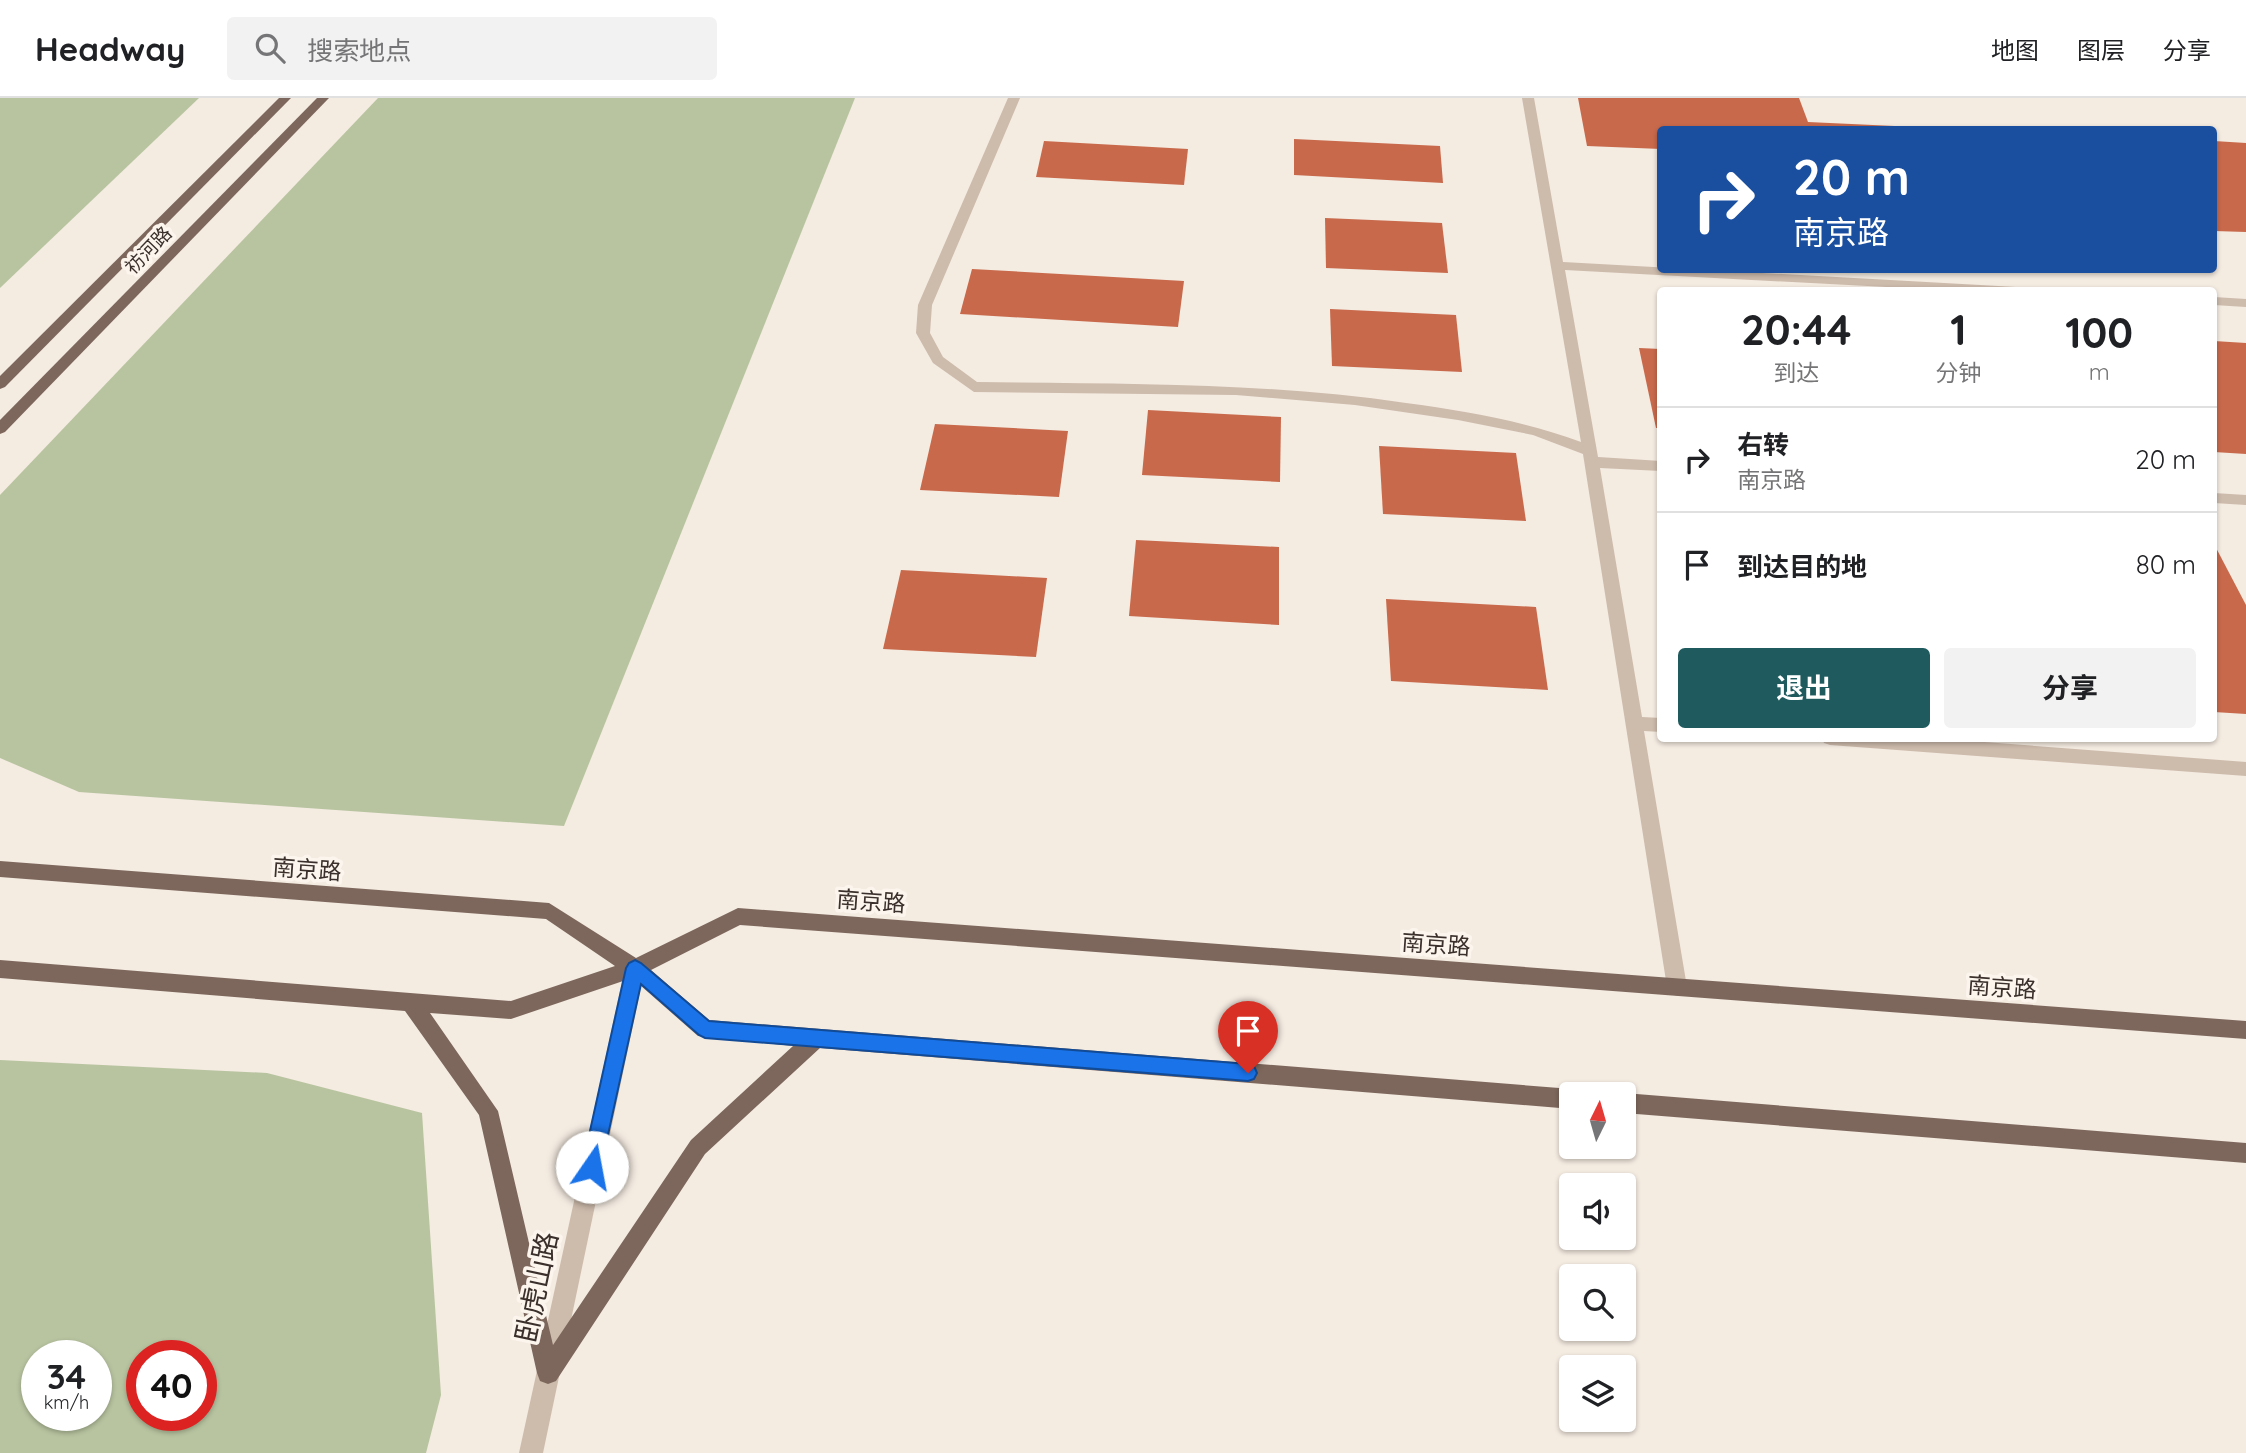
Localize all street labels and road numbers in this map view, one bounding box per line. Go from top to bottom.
street label: 祊河路 [120,221,176,279]
street label: 南京路 [272,852,342,886]
street label: 南京路 [836,884,906,918]
street label: 南京路 [1401,927,1471,961]
street label: 南京路 [1967,970,2037,1004]
street label: 卧虎山路 [507,1229,565,1345]

